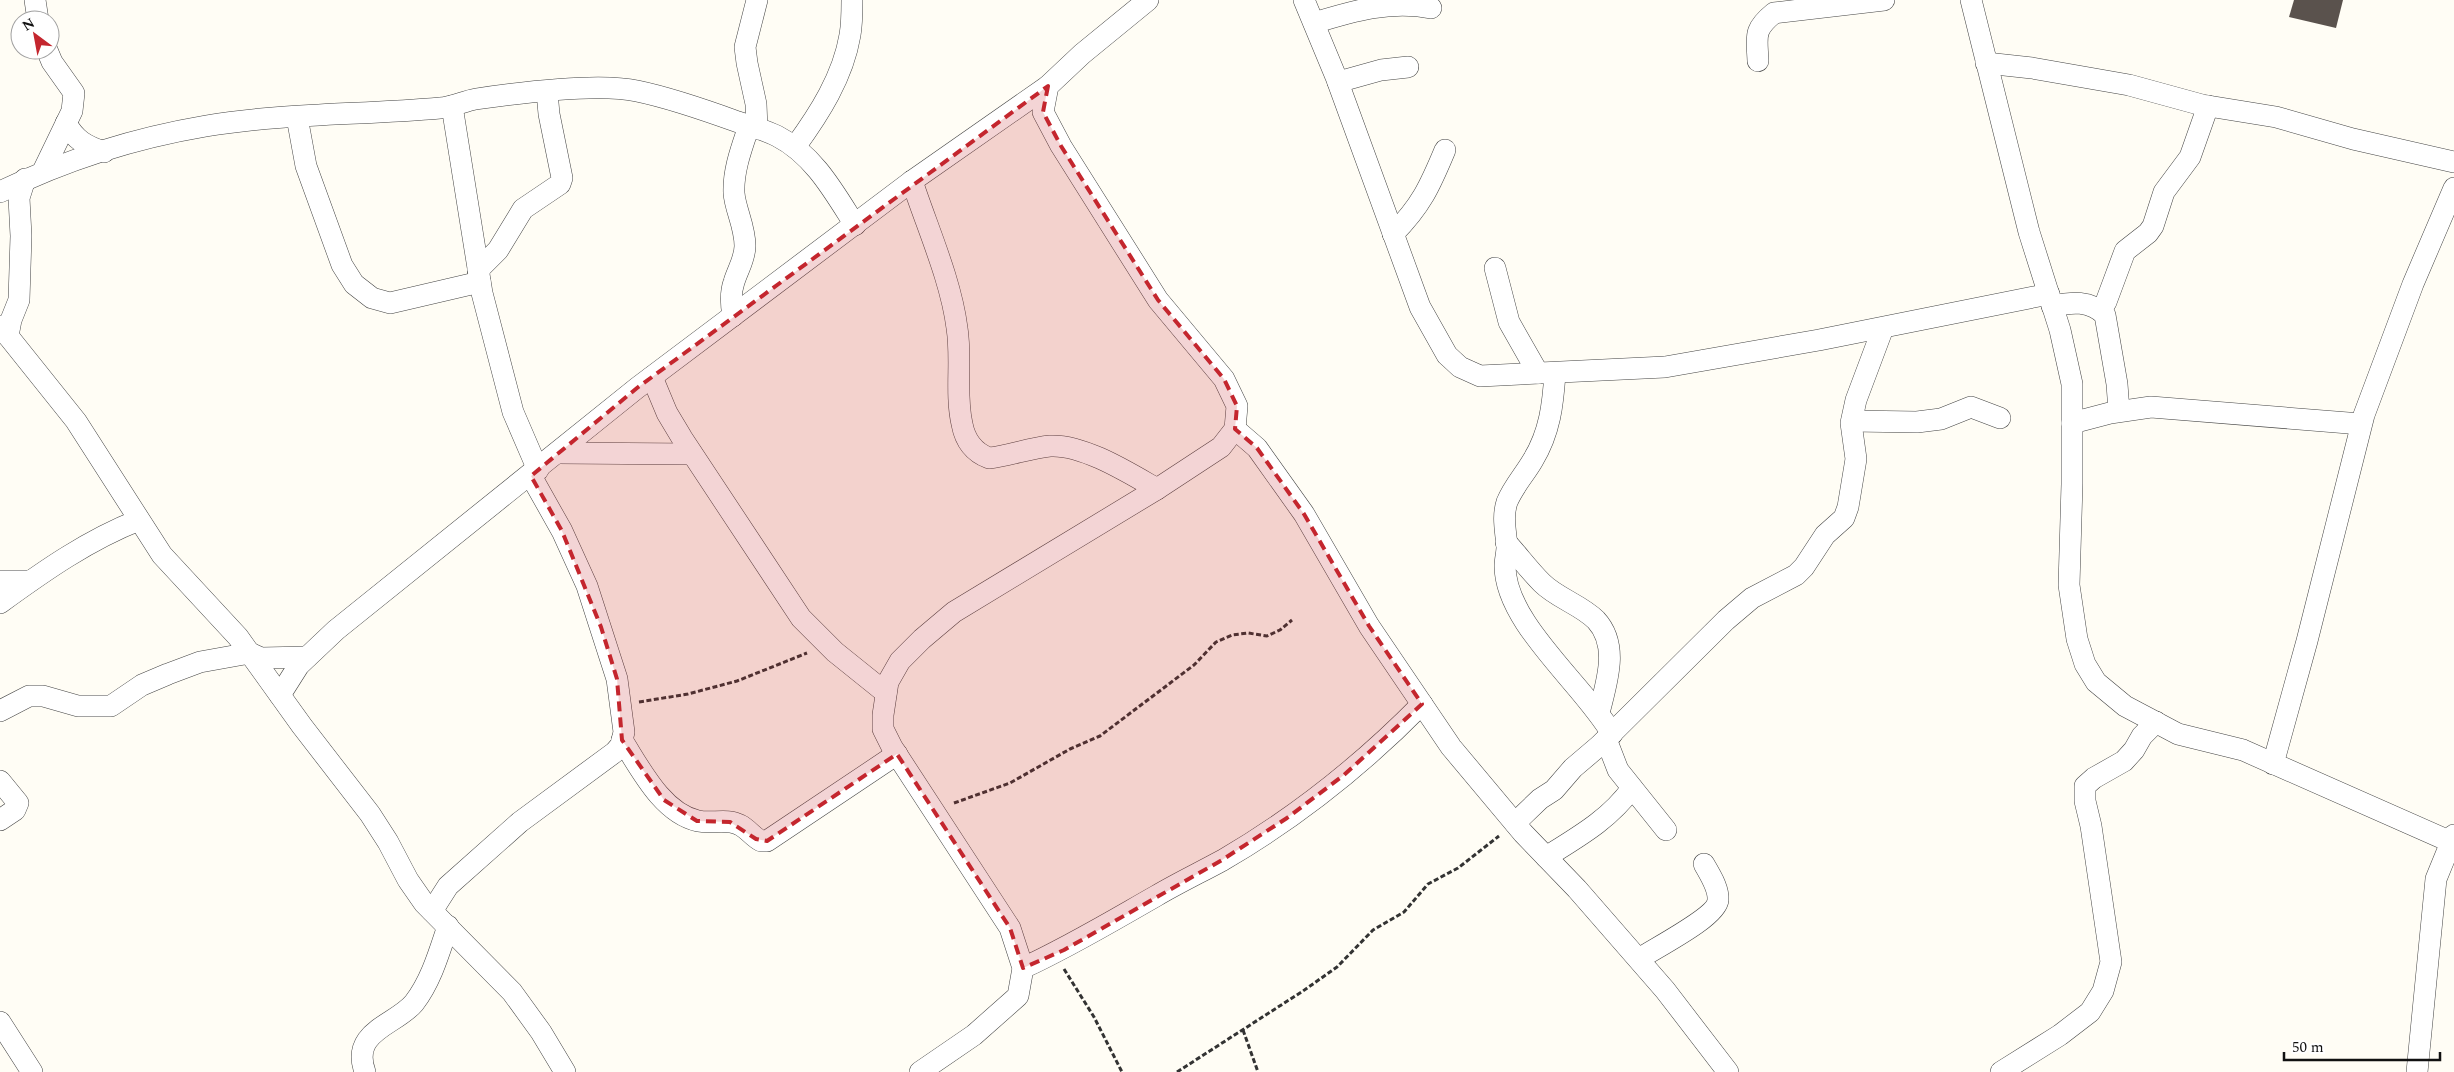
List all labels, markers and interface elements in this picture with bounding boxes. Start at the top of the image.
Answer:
north arrow [10,10,60,60]
text: N [18,12,39,36]
scale bar [2284,1030,2440,1062]
text: 50 m [2292,1036,2324,1059]

